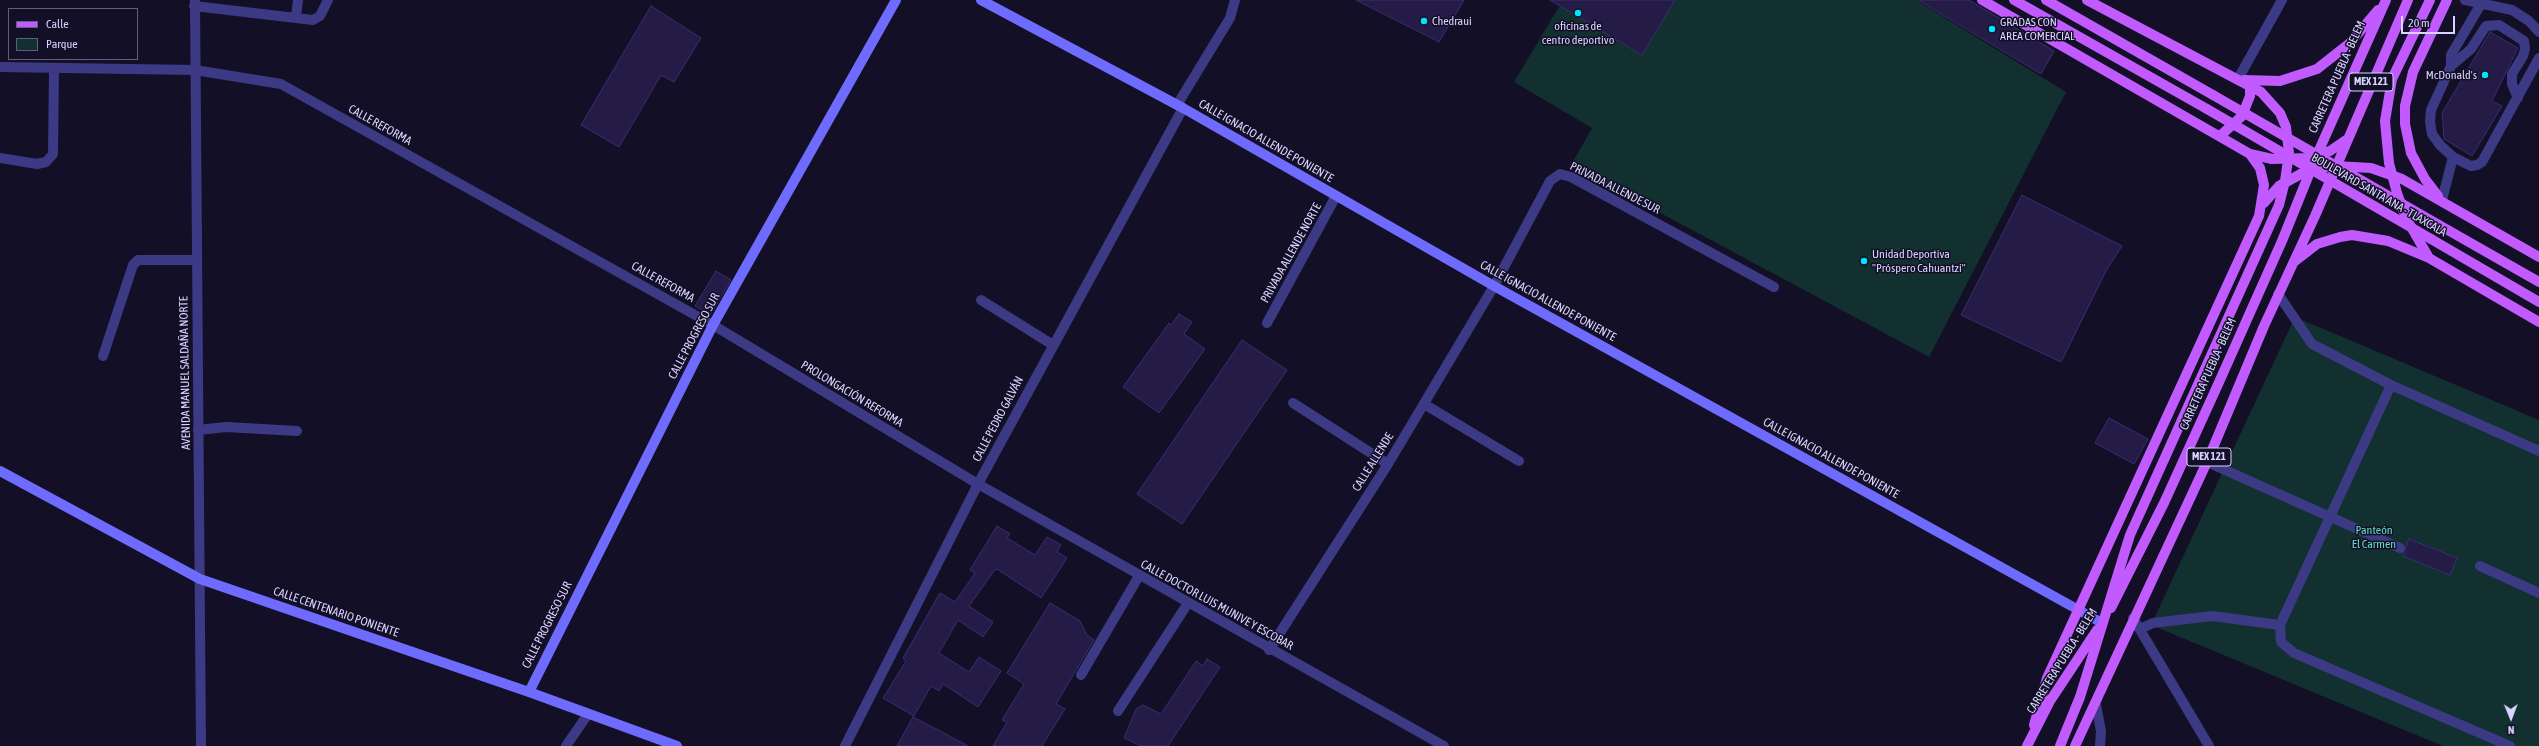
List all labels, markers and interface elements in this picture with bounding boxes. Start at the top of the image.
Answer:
legend [8,8,138,60]
marker: oficinas de centro deportivo [1573,8,1583,18]
scale bar [2403,8,2457,34]
place label: Chedraui [1432,14,1472,28]
place label: GRADAS CON AREA COMERCIAL [2000,15,2075,43]
marker: Chedraui [1419,16,1429,26]
text: 20 m [2408,16,2430,30]
text: Calle [46,17,69,31]
place label: oficinas de centro deportivo [1542,19,1614,47]
street label: CARRETERA PUEBLA - BELEM [2306,19,2368,135]
marker: GRADAS CON AREA COMERCIAL [1987,24,1997,34]
text: Parque [46,37,78,51]
place label: McDonald's [2426,68,2477,82]
marker: McDonald's [2480,70,2490,80]
road number: MEX 121 [2349,73,2393,91]
street label: CALLE IGNACIO ALLENDE PONIENTE [1196,96,1336,186]
street label: CALLE REFORMA [346,102,414,148]
street label: BOULEVARD SANTA ANA - TLAXCALA [2309,150,2449,240]
street label: PRIVADA ALLENDE SUR [1567,159,1663,217]
street label: PRIVADA ALLENDE NORTE [1258,201,1324,305]
place label: Unidad Deportiva "Próspero Cahuantzi" [1872,247,1966,275]
marker: Unidad Deportiva "Próspero Cahuantzi" [1859,256,1869,266]
street label: CALLE IGNACIO ALLENDE PONIENTE [1477,258,1619,344]
street label: CALLE REFORMA [629,259,697,305]
street label: CALLE PROGRESO SUR [665,291,723,381]
street label: AVENIDA MANUEL SALDAÑA NORTE [176,296,194,450]
street label: CARRETERA PUEBLA - BELEM [2177,316,2239,432]
street label: PROLONGACIÓN REFORMA [798,358,906,430]
street label: CALLE PEDRO GALVÁN [969,374,1027,464]
street label: CALLE IGNACIO ALLENDE PONIENTE [1760,415,1902,501]
street label: CALLE ALLENDE [1349,430,1397,494]
road number: MEX 121 [2187,448,2231,466]
park label: Panteón El Carmen [2352,523,2396,551]
street label: CALLE DOCTOR LUIS MUNIVE Y ESCOBAR [1138,557,1296,653]
street label: CALLE PROGRESO SUR [519,579,575,671]
street label: CALLE CENTENARIO PONIENTE [271,584,401,640]
street label: CARRETERA PUEBLA - BELEM [2024,606,2100,716]
north arrow [2491,698,2531,738]
text: N [2508,724,2515,736]

